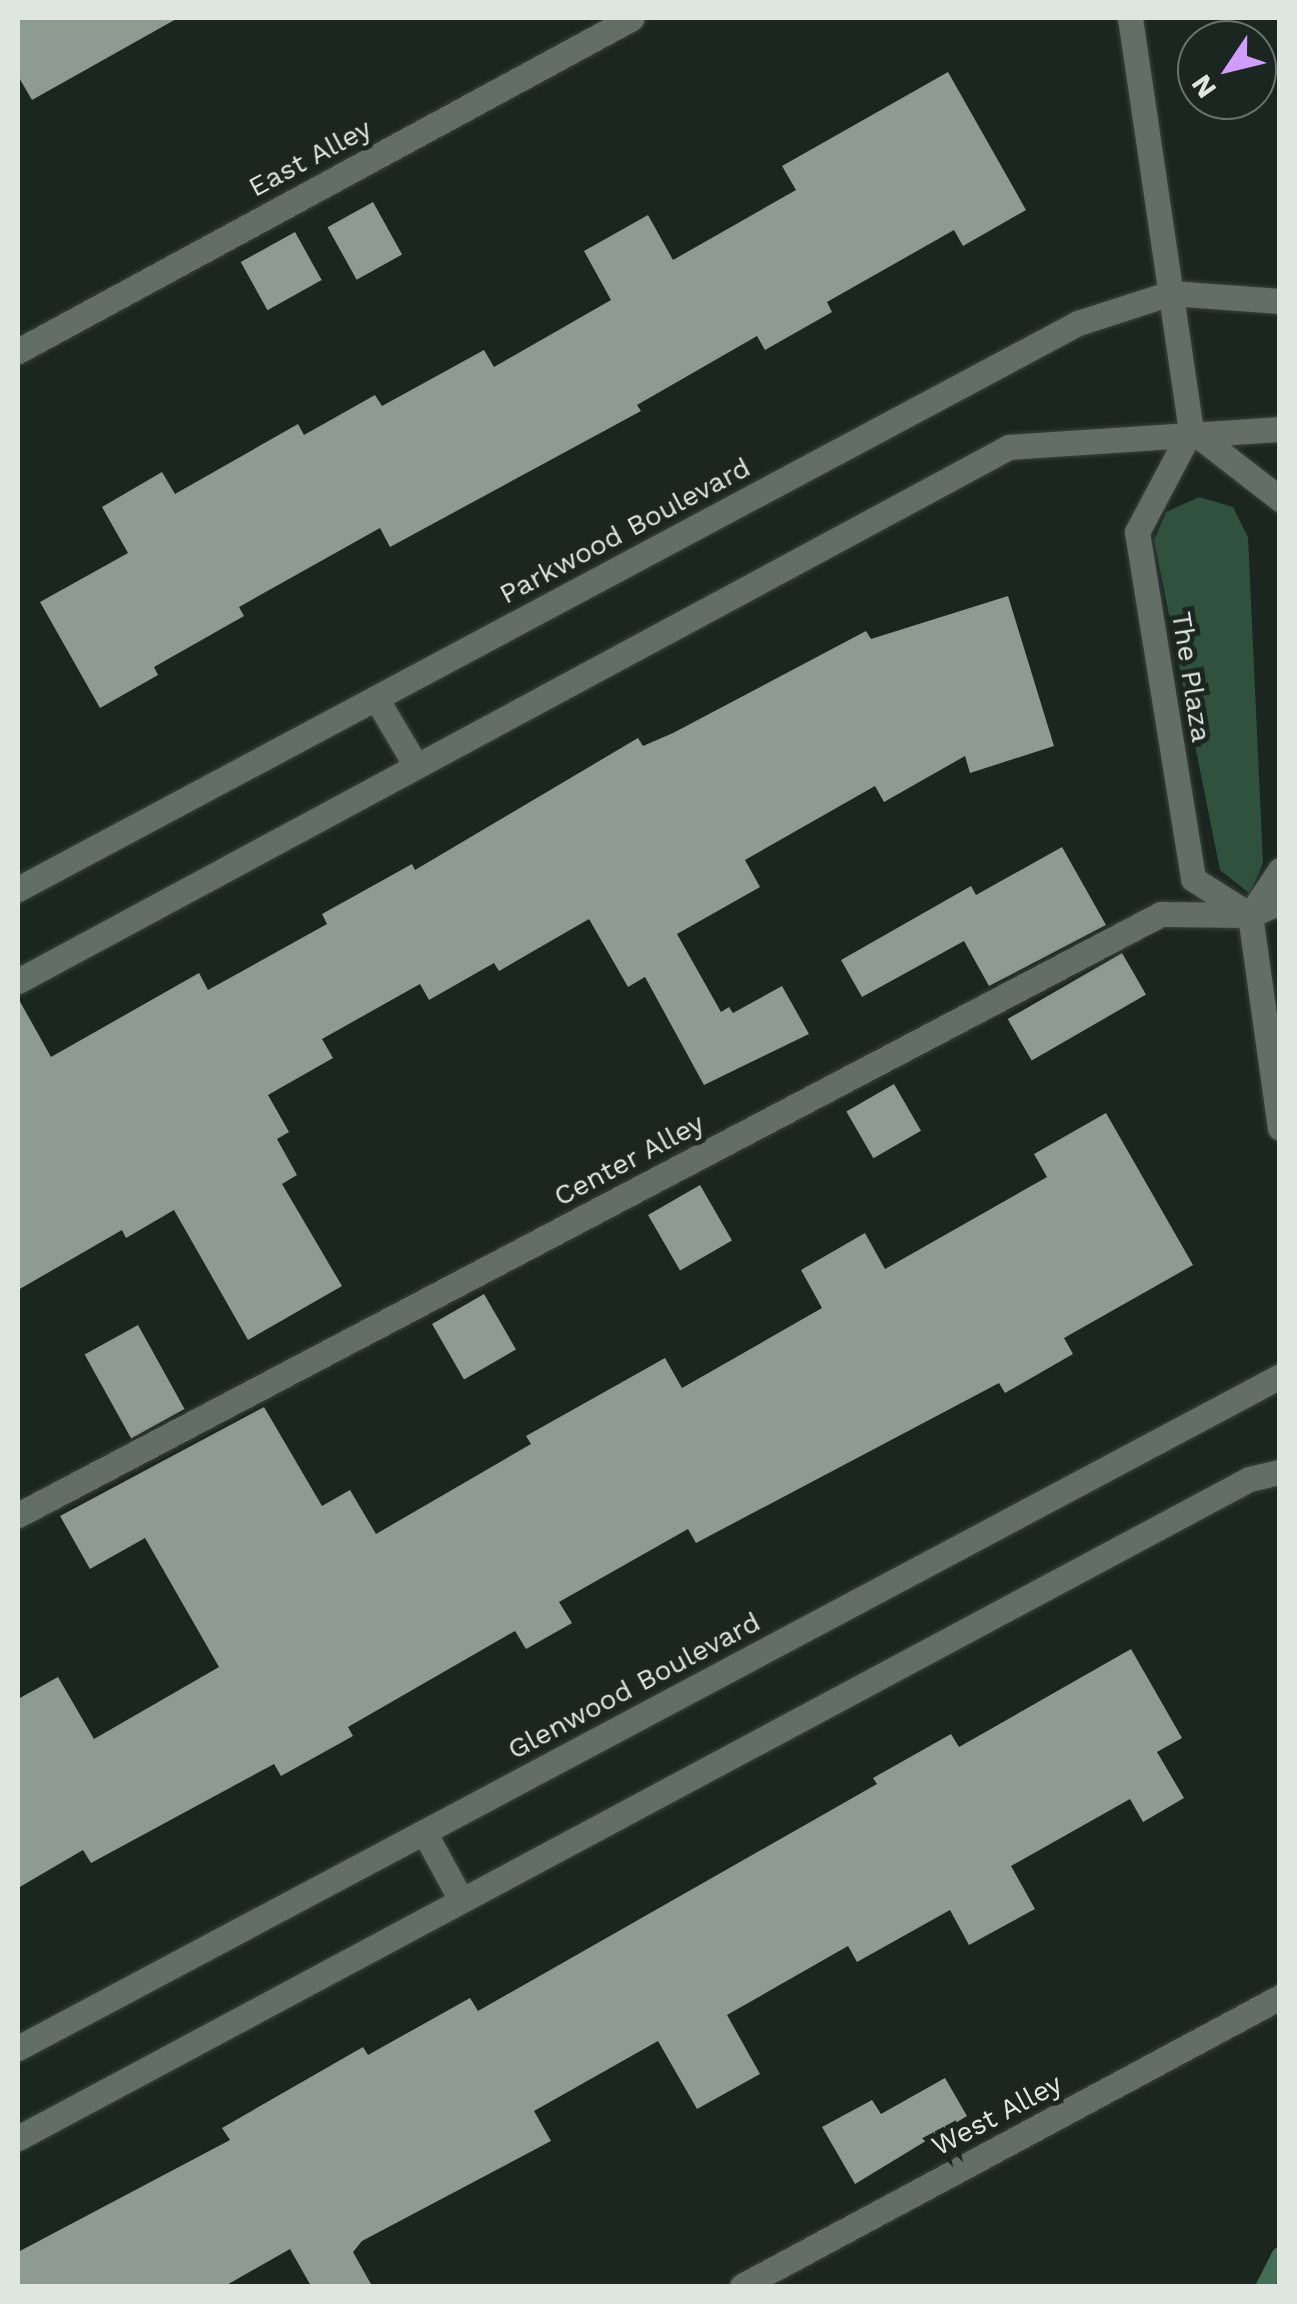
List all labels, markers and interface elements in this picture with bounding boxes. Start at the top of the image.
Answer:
north arrow [1177,20,1277,120]
text: N [1184,68,1223,104]
street label: East Alley [242,111,378,205]
street label: Parkwood Boulevard [494,451,756,611]
street label: The Plaza [1164,609,1218,745]
street label: Center Alley [547,1106,711,1214]
street label: Glenwood Boulevard [502,1605,766,1767]
street label: West Alley [926,2066,1068,2164]

